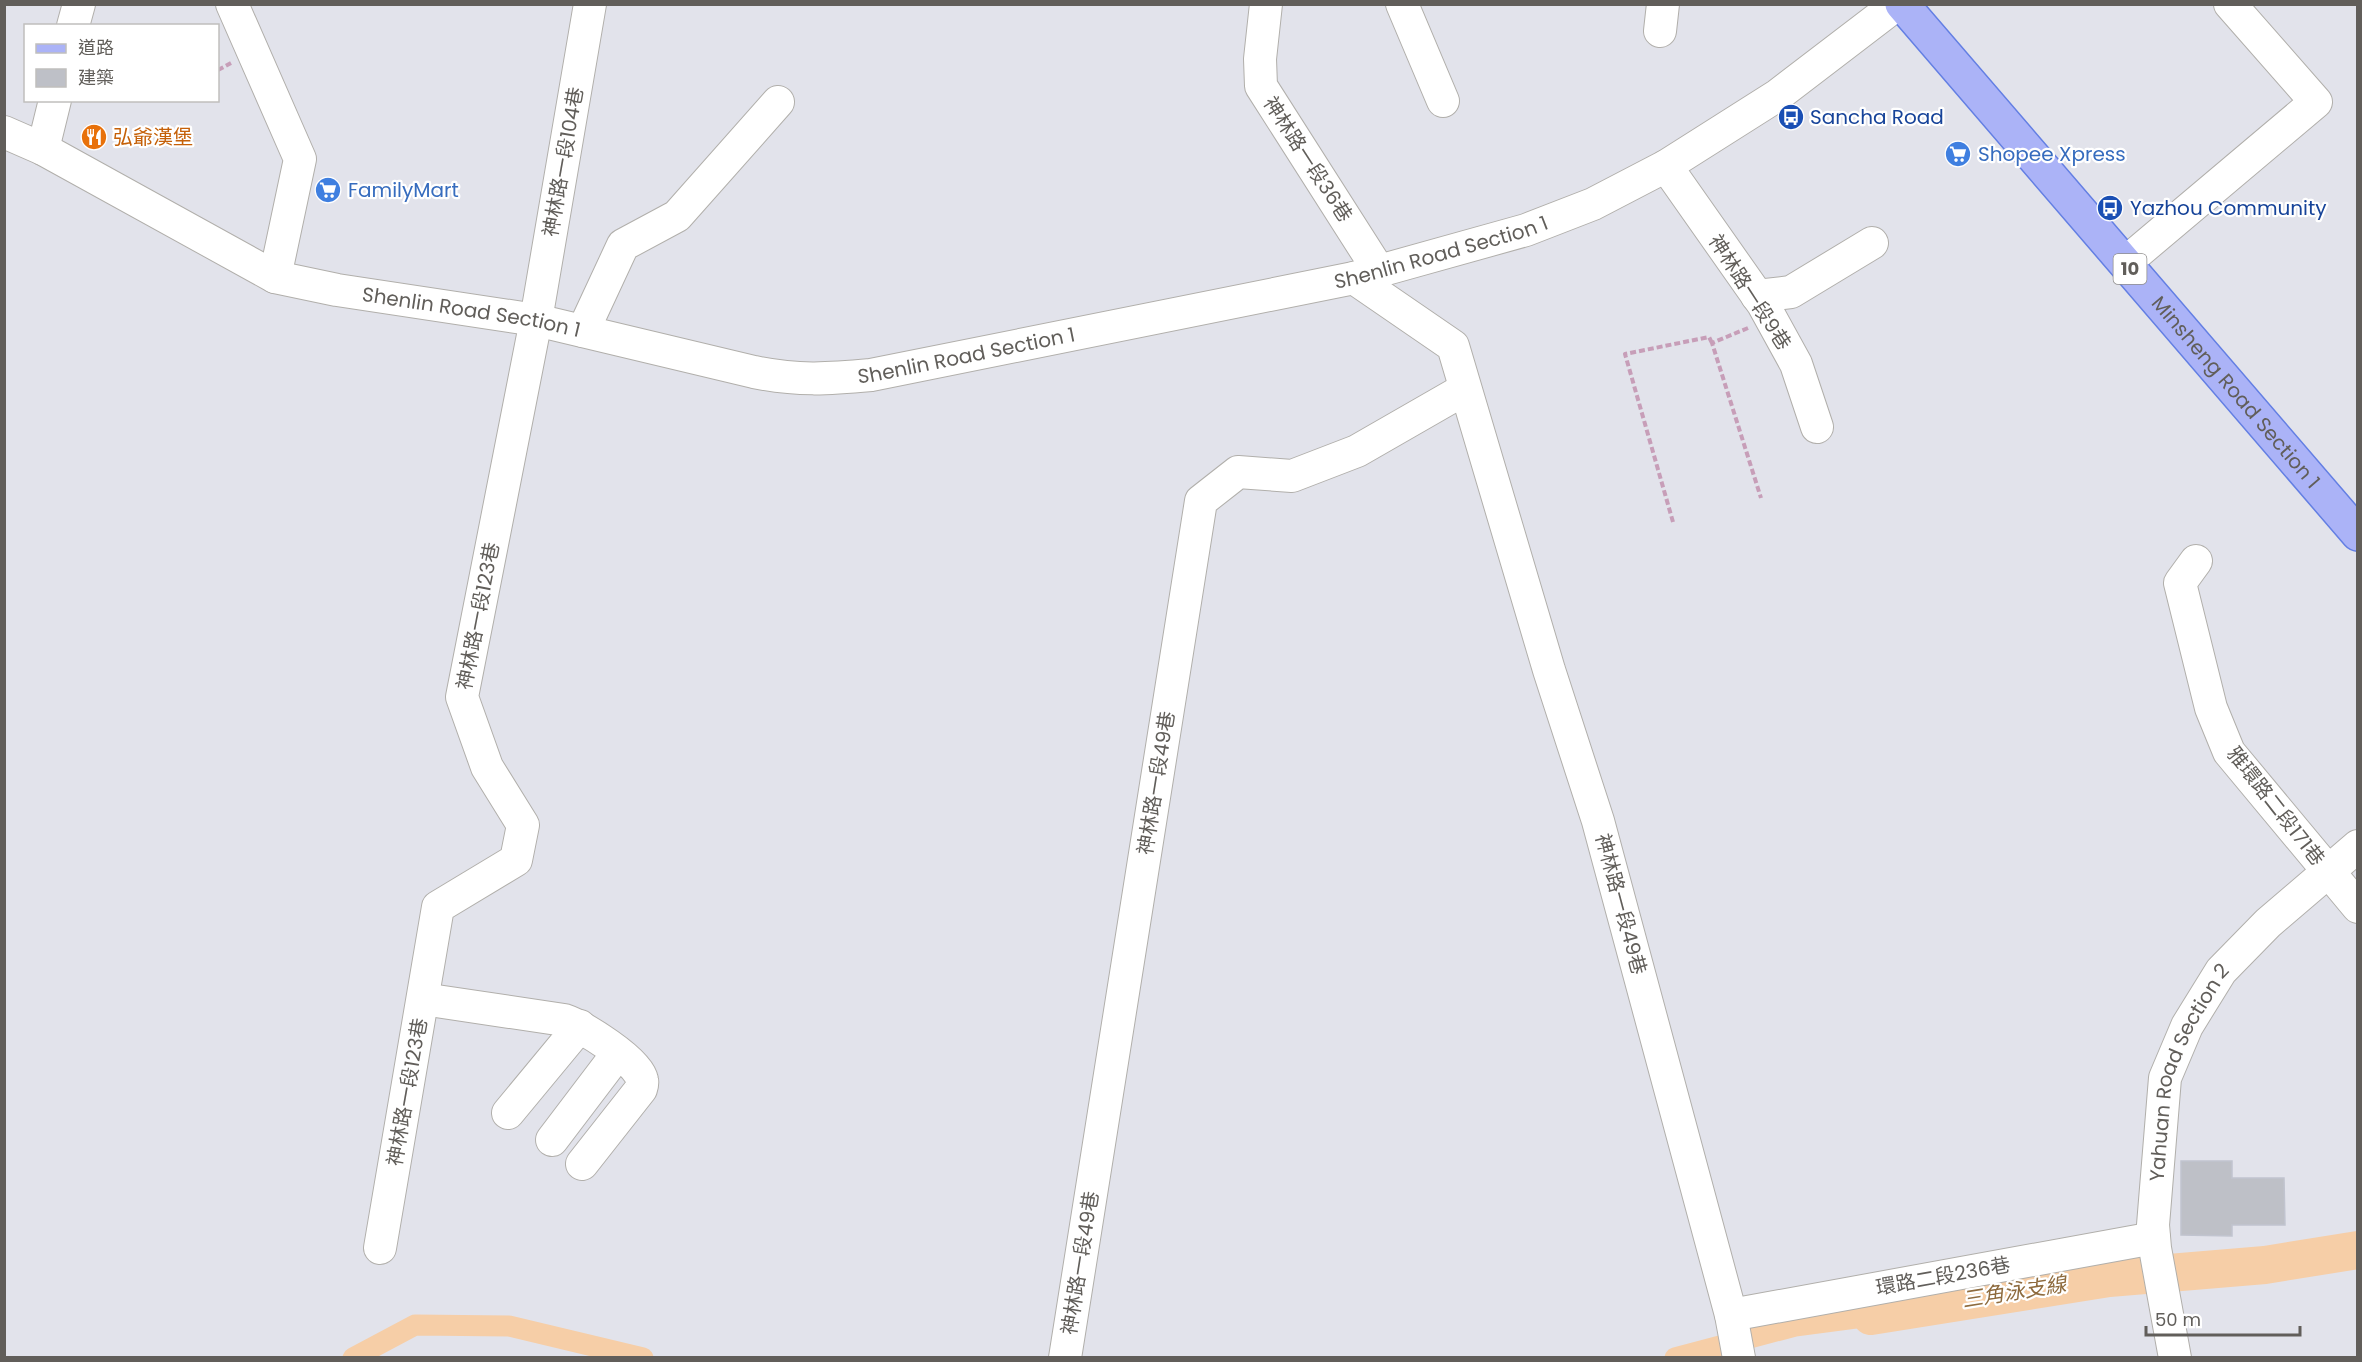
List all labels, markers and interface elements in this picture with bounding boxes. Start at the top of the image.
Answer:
legend [24,24,219,102]
text: 道路 [78,35,114,60]
text: 建築 [78,65,114,90]
street label: 神林路一段104巷 [536,85,590,239]
street label: 神林路一段36巷 [1257,91,1359,227]
bus stop icon: Sancha Road [1776,102,1806,132]
place label: Sancha Road [1810,103,1944,131]
restaurant icon: 弘爺漢堡 [79,122,109,152]
place label: 弘爺漢堡 [113,123,193,151]
supermarket icon: Shopee Xpress [1943,139,1973,169]
place label: Shopee Xpress [1978,140,2126,168]
supermarket icon: FamilyMart [313,175,343,205]
place label: FamilyMart [348,176,459,204]
bus stop icon: Yazhou Community [2095,193,2125,223]
place label: Yazhou Community [2130,194,2327,222]
street label: Shenlin Road Section 1 [1332,209,1552,296]
street label: 神林路一段9巷 [1702,229,1798,355]
road number: 10 [2114,254,2146,284]
street label: Shenlin Road Section 1 [360,280,583,344]
street label: Minsheng Road Section 1 [2145,290,2327,494]
street label: Shenlin Road Section 1 [856,320,1077,390]
street label: 神林路一段123巷 [450,540,506,692]
street label: 神林路一段49巷 [1131,709,1181,857]
street label: 雅環路二段171巷 [2221,741,2331,871]
street label: 神林路一段49巷 [1589,830,1653,978]
street label: Yahuan Road Section 2 [2143,957,2235,1183]
street label: 神林路一段123巷 [380,1016,434,1168]
street label: 神林路一段49巷 [1055,1189,1105,1337]
street label: 環路二段236巷 [1874,1250,2012,1302]
water label: 三角泳支線 [1960,1269,2070,1314]
scale bar [2146,1299,2300,1337]
text: 50 m [2155,1307,2201,1332]

